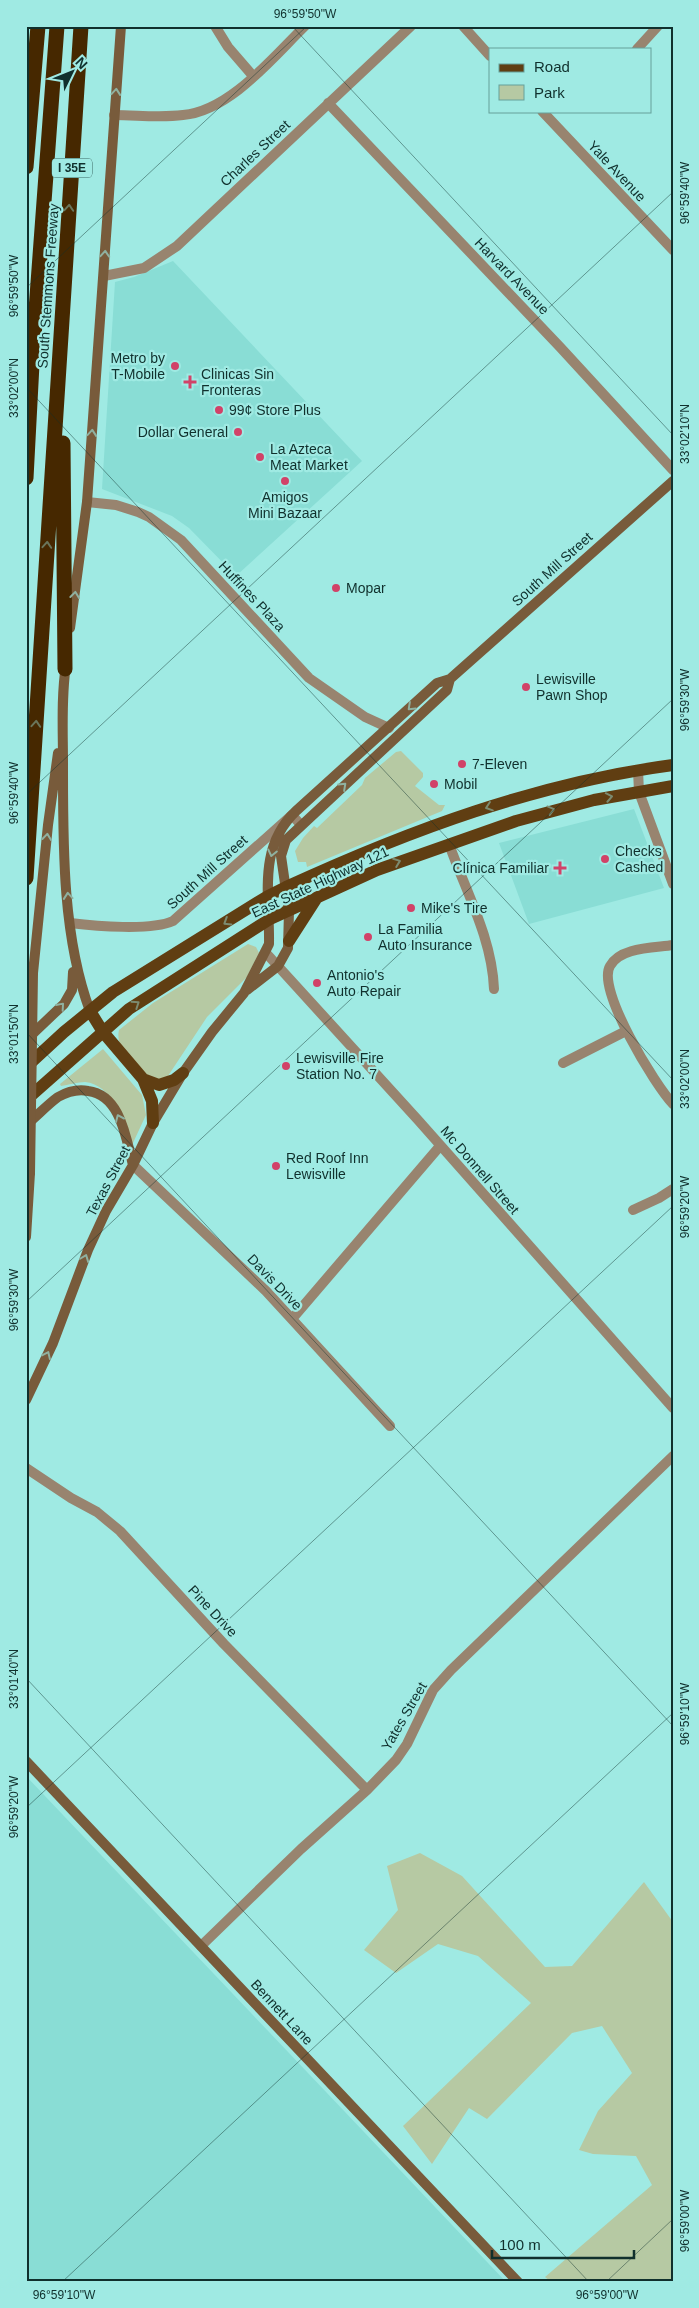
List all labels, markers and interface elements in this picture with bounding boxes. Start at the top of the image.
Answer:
text: 96°59'50"W [274,7,337,21]
north arrow [48,48,98,98]
legend [489,48,652,112]
text: N [72,54,91,72]
text: Road [534,58,570,75]
text: Park [534,84,565,101]
one-way arrow [110,87,121,95]
street label: Charles Street [217,117,293,189]
street label: Yale Avenue [585,137,649,205]
road number: I 35E [52,158,92,178]
text: 96°59'40"W [678,161,692,224]
street label: South Stemmons Freeway [34,203,62,369]
one-way arrow [63,204,74,212]
street label: Harvard Avenue [471,234,553,318]
one-way arrow [100,249,111,257]
text: 96°59'50"W [7,254,21,317]
place label: Metro by T-Mobile [111,350,165,382]
text: 33°02'00"N [7,358,21,418]
marker: Metro by T-Mobile [169,360,181,372]
place label: Clinicas Sin Fronteras [201,366,274,398]
marker: Clinicas Sin Fronteras [183,375,197,389]
place label: 99¢ Store Plus [229,402,321,418]
marker: 99¢ Store Plus [213,404,225,416]
text: 33°02'10"N [678,404,692,464]
place label: Dollar General [138,424,228,440]
marker: Dollar General [232,426,244,438]
one-way arrow [86,429,97,437]
place label: La Azteca Meat Market [270,441,348,473]
marker: La Azteca Meat Market [254,451,266,463]
marker: Amigos Mini Bazaar [279,475,291,487]
place label: Amigos Mini Bazaar [248,489,322,521]
street label: South Mill Street [508,529,596,609]
one-way arrow [42,540,53,548]
street label: Huffines Plaza [215,558,289,635]
place label: Mopar [346,580,386,596]
marker: Mopar [330,582,342,594]
one-way arrow [69,590,80,598]
text: 96°59'30"W [678,668,692,731]
place label: Lewisville Pawn Shop [536,671,608,703]
marker: Lewisville Pawn Shop [520,681,532,693]
one-way arrow [408,701,417,710]
one-way arrow [30,720,41,728]
place label: 7-Eleven [472,756,527,772]
marker: 7-Eleven [456,758,468,770]
text: 96°59'40"W [7,761,21,824]
place label: Mobil [444,776,477,792]
marker: Mobil [428,778,440,790]
one-way arrow [337,783,346,792]
one-way arrow [604,792,613,802]
one-way arrow [485,801,494,811]
one-way arrow [547,806,555,816]
street label: South Mill Street [163,832,251,912]
one-way arrow [41,833,52,841]
street label: East State Highway 121 [249,843,391,921]
place label: Checks Cashed [615,843,663,875]
one-way arrow [267,848,277,857]
marker: Checks Cashed [599,853,611,865]
one-way arrow [392,858,401,868]
place label: Clínica Familiar [453,860,549,876]
marker: Clínica Familiar [553,861,567,875]
one-way arrow [63,891,74,899]
place label: Mike's Tire [421,900,488,916]
marker: Mike's Tire [405,902,417,914]
one-way arrow [223,916,232,926]
place label: La Familia Auto Insurance [378,921,472,953]
marker: La Familia Auto Insurance [362,931,374,943]
place label: Antonio's Auto Repair [327,967,401,999]
marker: Antonio's Auto Repair [311,977,323,989]
one-way arrow [130,1001,140,1010]
one-way arrow [55,1002,64,1011]
text: 33°01'50"N [7,1004,21,1064]
text: 33°02'00"N [678,1049,692,1109]
place label: Lewisville Fire Station No. 7 [296,1050,384,1082]
marker: Lewisville Fire Station No. 7 [280,1060,292,1072]
one-way arrow [114,1114,125,1123]
street label: Mc Donnell Street [437,1123,523,1217]
street label: Texas Street [83,1143,133,1219]
place label: Red Roof Inn Lewisville [286,1150,369,1182]
marker: Red Roof Inn Lewisville [270,1160,282,1172]
text: 96°59'20"W [678,1175,692,1238]
street label: Davis Drive [244,1251,306,1313]
one-way arrow [78,1254,89,1263]
text: 96°59'30"W [7,1268,21,1331]
one-way arrow [40,1352,50,1361]
street label: Pine Drive [185,1582,241,1640]
text: 33°01'40"N [7,1649,21,1709]
street label: Yates Street [378,1679,430,1753]
text: 96°59'10"W [678,1682,692,1745]
text: 96°59'20"W [7,1775,21,1838]
street label: Bennett Lane [248,1976,316,2048]
text: 96°59'00"W [678,2189,692,2252]
scale bar [492,2228,634,2260]
text: 100 m [499,2236,541,2253]
text: 96°59'10"W [33,2288,96,2302]
text: 96°59'00"W [576,2288,639,2302]

